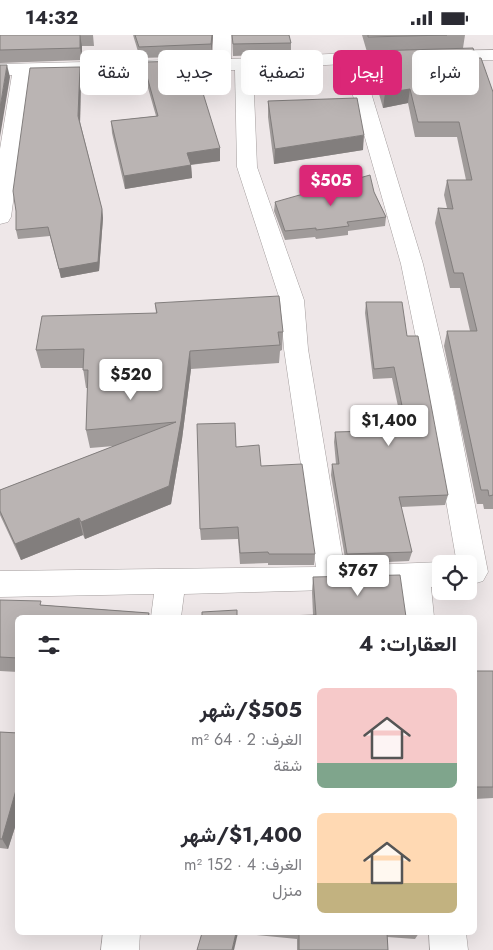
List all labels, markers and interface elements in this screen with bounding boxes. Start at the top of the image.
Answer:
text: 14:32 [25,4,78,31]
chip: شقة [80,50,148,95]
chip: جديد [158,50,231,95]
chip: تصفية [241,50,323,95]
chip: إيجار [333,50,402,95]
chip: شراء [412,50,479,95]
pin: $505 [301,165,361,207]
text: $505 [310,169,352,192]
pin: $520 [101,359,161,401]
text: $520 [110,363,152,386]
pin: $1,400 [348,405,430,447]
text: $1,400 [361,409,417,432]
pin: $767 [328,555,388,597]
map controls [432,555,477,600]
button: locate [432,555,477,600]
text: $767 [338,559,378,582]
text: العقارات: 4 [359,629,457,659]
icon: filters [35,631,63,659]
text: $505/شهر [200,695,302,725]
icon: home [357,708,417,768]
text: الغرف: 2 · 64 m² [191,728,302,751]
text: شقة [273,754,302,777]
text: $1,400/شهر [181,820,302,850]
icon: home [357,833,417,893]
text: الغرف: 4 · 152 m² [184,853,302,876]
text: منزل [272,879,302,902]

